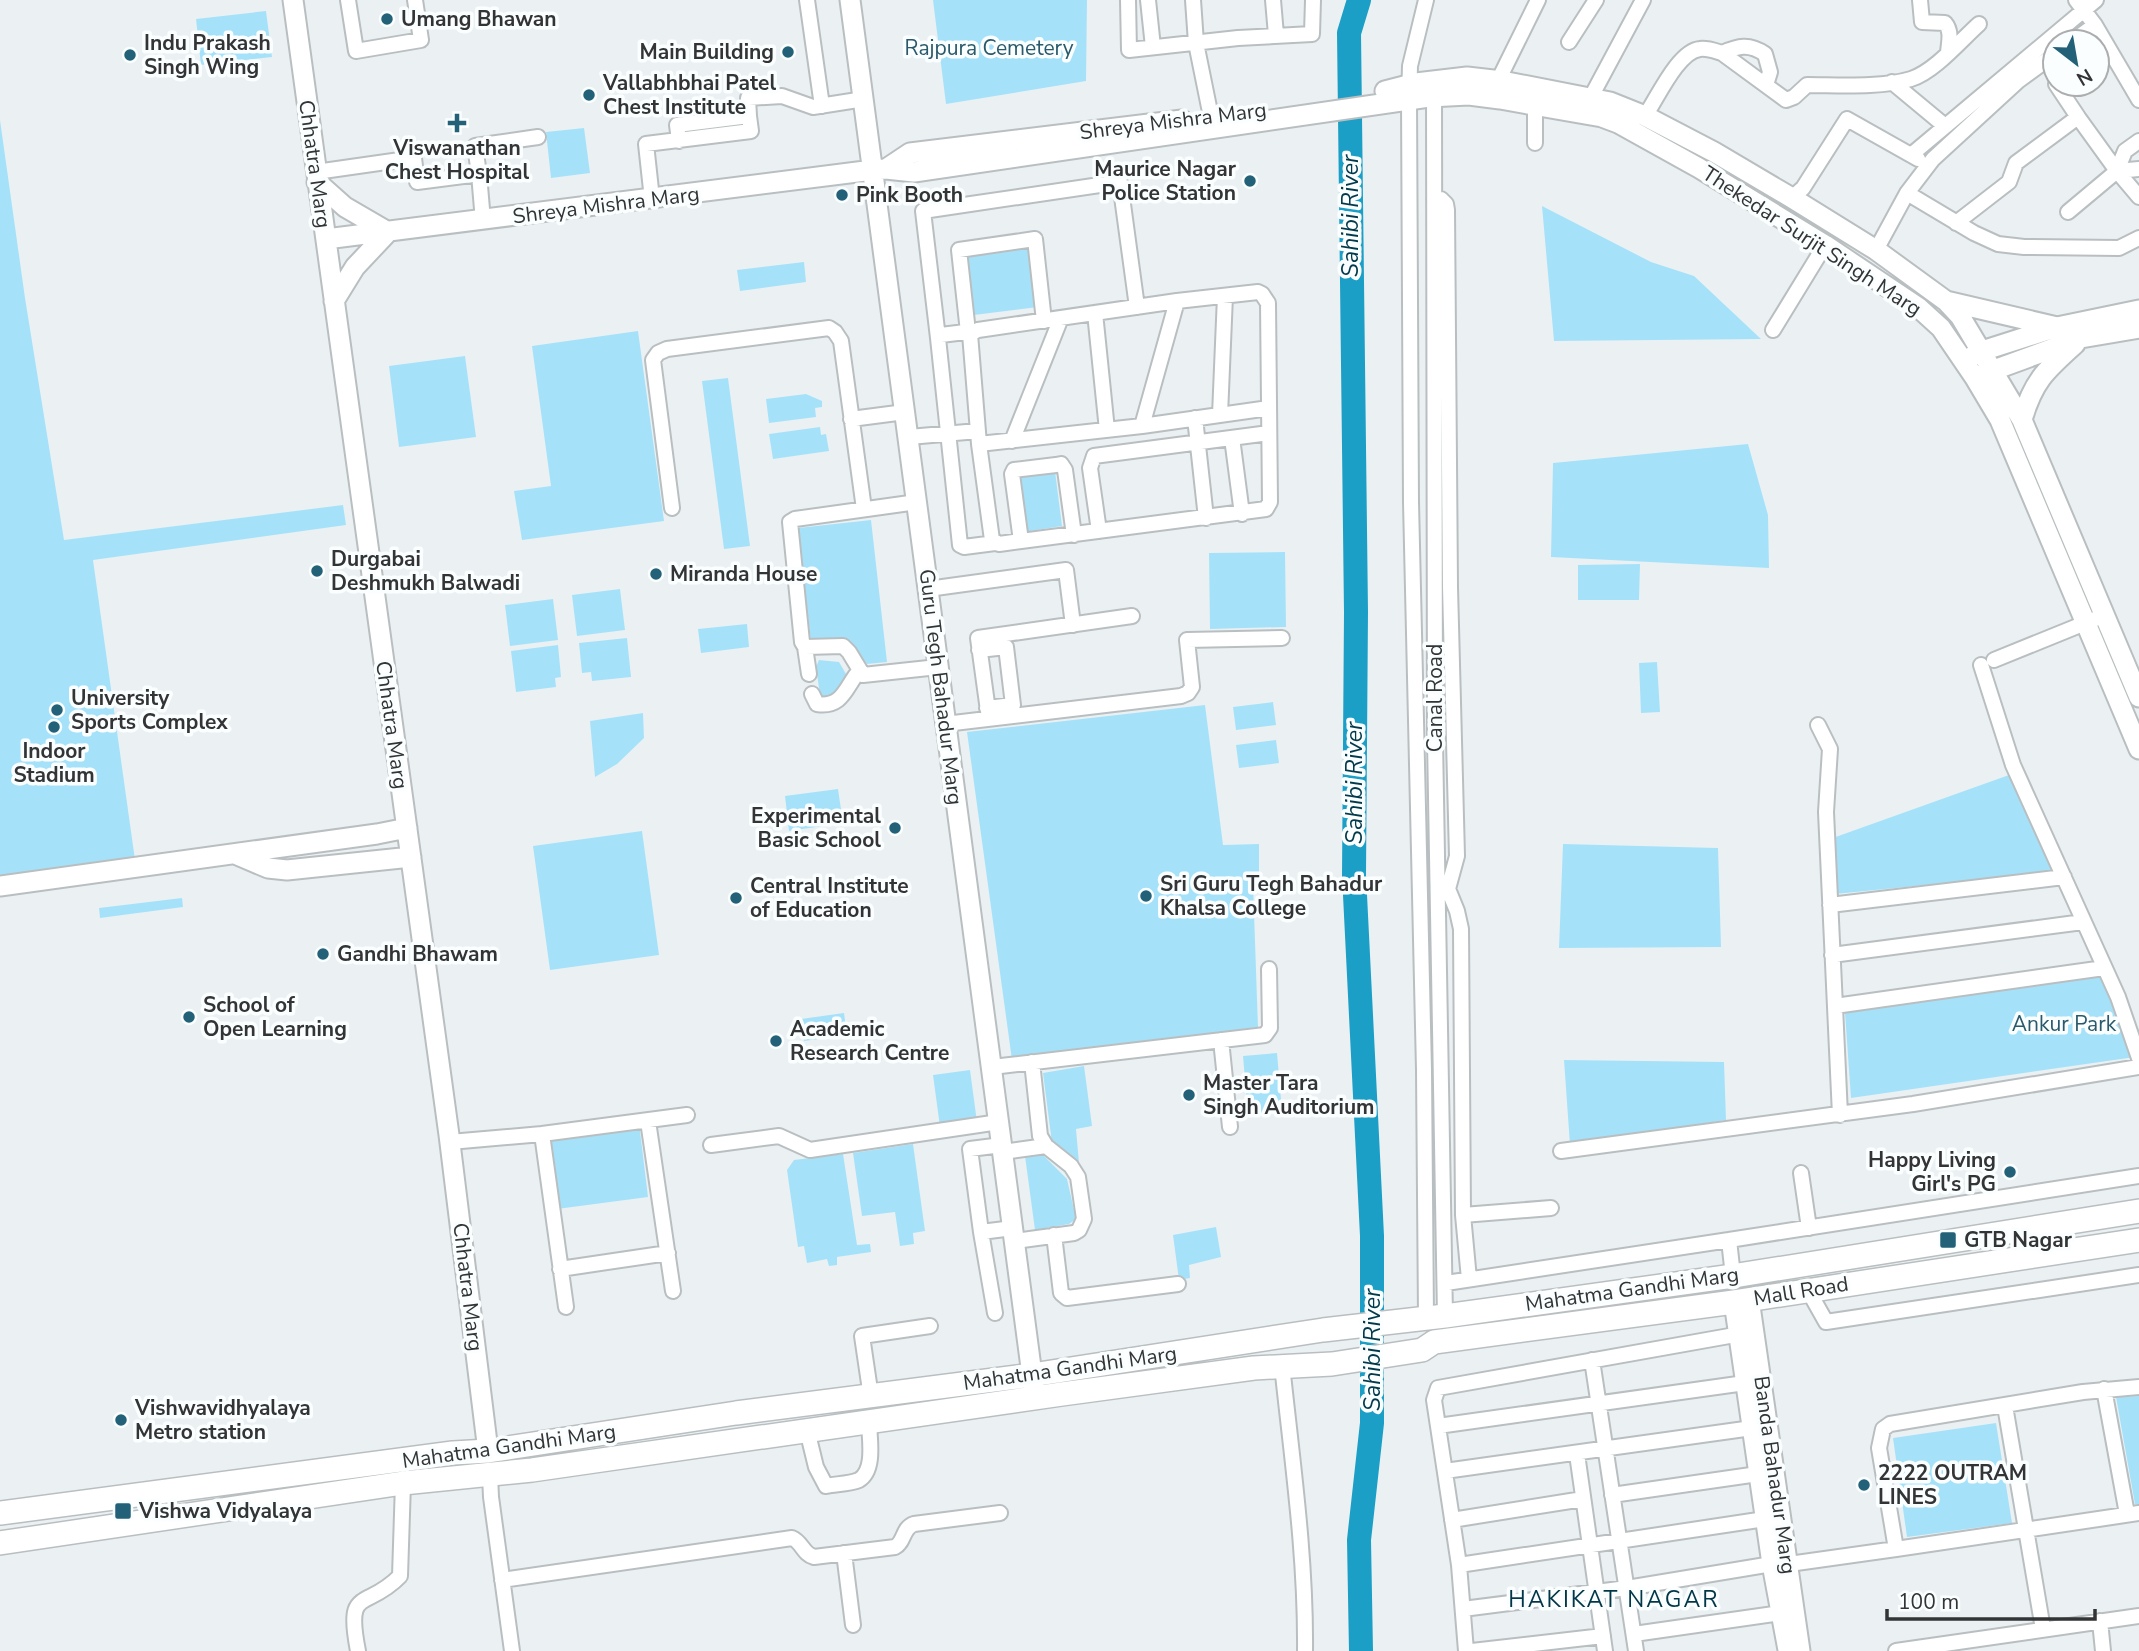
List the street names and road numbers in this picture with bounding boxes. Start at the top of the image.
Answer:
street label: Shreya Mishra Marg [1078,96,1268,146]
street label: Chhatra Marg [292,98,338,230]
street label: Thekedar Surjit Singh Marg [1697,159,1927,323]
street label: Shreya Mishra Marg [511,180,701,230]
street label: Guru Tegh Bahadur Marg [913,567,969,807]
street label: Canal Road [1421,644,1449,752]
street label: Chhatra Marg [369,659,415,791]
street label: Chhatra Marg [446,1221,490,1353]
street label: Mahatma Gandhi Marg [1523,1260,1741,1318]
street label: Mall Road [1752,1270,1850,1312]
street label: Mahatma Gandhi Marg [961,1339,1179,1397]
street label: Banda Bahadur Marg [1747,1374,1803,1576]
street label: Mahatma Gandhi Marg [400,1417,618,1475]

